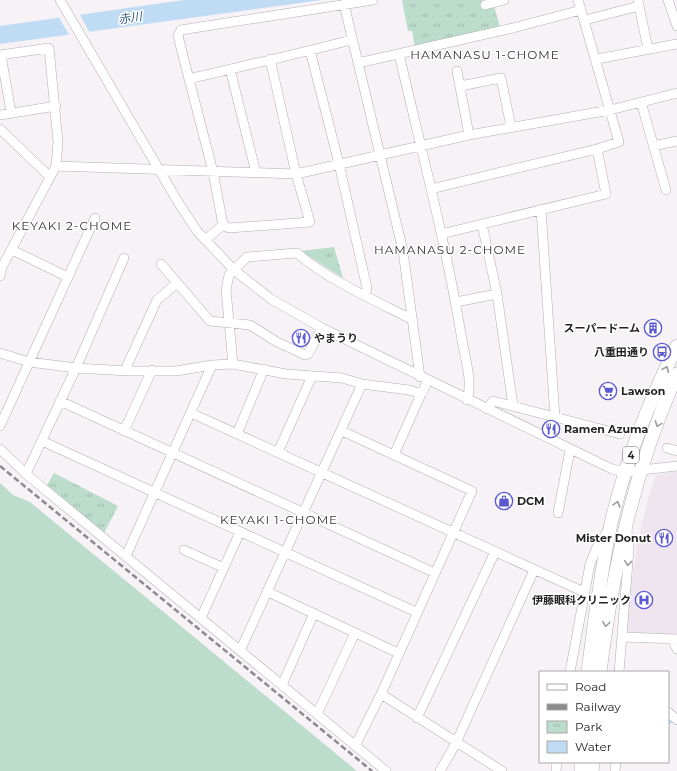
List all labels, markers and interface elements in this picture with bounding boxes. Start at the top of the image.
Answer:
water label: 赤川 [117,8,145,27]
district label: HAMANASU 1-CHOME [410,47,560,62]
district label: KEYAKI 2-CHOME [12,218,132,233]
district label: HAMANASU 2-CHOME [374,242,526,257]
building icon: スーパードーム [643,318,663,338]
place label: スーパードーム [563,321,640,335]
restaurant icon: やまうり [291,328,311,348]
place label: やまうり [314,331,358,345]
bus stop icon: 八重田通り [652,342,672,362]
place label: 八重田通り [594,345,649,359]
one-way arrow [661,366,669,374]
supermarket icon: Lawson [598,381,618,401]
place label: Lawson [621,384,665,398]
restaurant icon: Ramen Azuma [541,419,561,439]
one-way arrow [654,420,662,427]
place label: Ramen Azuma [564,422,649,436]
road number: 4 [623,447,639,463]
shop icon: DCM [494,491,514,511]
place label: DCM [517,494,545,508]
one-way arrow [612,501,621,508]
district label: KEYAKI 1-CHOME [220,512,338,527]
restaurant icon: Mister Donut [654,528,674,548]
place label: Mister Donut [576,531,651,545]
one-way arrow [624,560,633,566]
hospital icon: 伊藤眼科クリニック [634,590,654,610]
place label: 伊藤眼科クリニック [532,593,631,607]
one-way arrow [602,621,611,627]
legend [539,671,669,763]
text: Road [575,679,606,694]
text: Railway [575,699,621,714]
text: Park [575,719,603,734]
text: Water [575,739,612,754]

